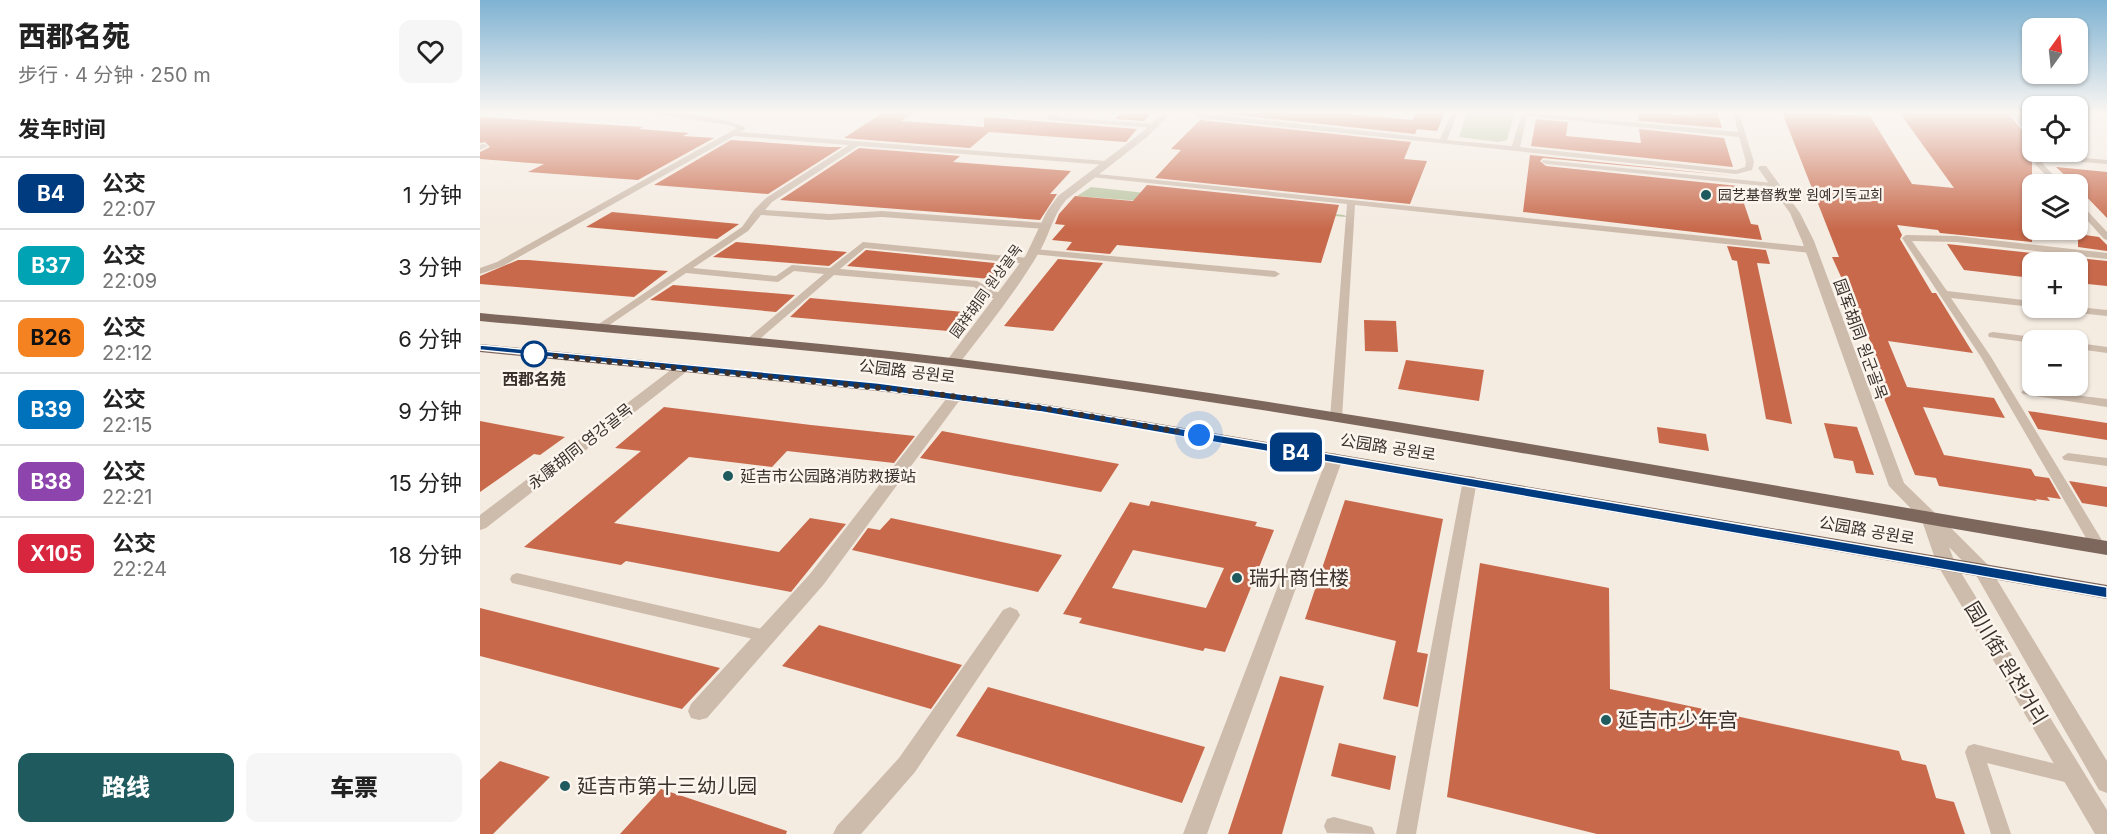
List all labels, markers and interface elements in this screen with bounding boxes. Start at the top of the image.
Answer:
north arrow [2022,18,2088,84]
map controls [2022,18,2088,396]
text: 西郡名苑 [18,19,130,53]
button: heart [399,20,462,83]
text: 步行 · 4 分钟 · 250 m [18,63,211,87]
button: locate [2022,96,2088,162]
text: 发车时间 [18,116,106,142]
text: 公交 [102,170,146,196]
button: layers [2022,174,2088,240]
text: B4 [37,181,65,206]
text: 1 分钟 [403,182,462,208]
place label: 园艺基督教堂 원예기독교회 [1718,186,1883,203]
marker: 园艺基督教堂 원예기독교회 [1699,188,1713,202]
text: 22:07 [102,197,156,221]
street label: 园祥胡同 원상골목 [946,241,1025,341]
text: 公交 [102,242,146,268]
button: + [2022,252,2088,318]
text: B37 [31,253,71,278]
text: 3 分钟 [398,254,462,280]
text: 22:09 [102,269,157,293]
street label: 园军胡同 원군골목 [1830,276,1892,403]
text: 公交 [102,314,146,340]
text: B26 [31,325,71,350]
text: 6 分钟 [398,326,462,352]
button: − [2022,330,2088,396]
text: 22:12 [102,341,153,365]
marker: 西郡名苑 [521,341,547,367]
street label: 公园路 공원로 [858,355,956,387]
place label: 西郡名苑 [502,369,566,389]
text: 公交 [102,386,146,412]
text: B39 [30,397,72,422]
text: 9 分钟 [398,398,462,424]
street label: 永康胡同 영강골목 [524,399,637,493]
text: 22:15 [102,413,152,437]
your location [1184,420,1214,450]
street label: 公园路 공원로 [1339,430,1438,464]
line badge: B4 [1269,432,1323,472]
text: B4 [1282,440,1310,465]
text: 公交 [102,458,146,484]
place label: 延吉市公园路消防救援站 [740,466,916,486]
text: B38 [30,469,72,494]
marker: 延吉市公园路消防救援站 [721,469,735,483]
text: 15 分钟 [389,470,462,496]
text: 22:21 [102,485,153,509]
street label: 公园路 공원로 [1818,512,1917,548]
text: 公交 [112,530,156,556]
text: X105 [30,541,82,566]
text: 18 分钟 [389,542,462,568]
text: 22:24 [112,557,167,581]
place label: 瑞升商住楼 [1249,566,1349,590]
marker: 瑞升商住楼 [1230,571,1244,585]
street label: 园川街 원천거리 [1960,597,2052,729]
place label: 延吉市少年宫 [1618,708,1738,732]
marker: 延吉市少年宫 [1599,713,1613,727]
button: 路线 [18,753,234,822]
button: 车票 [246,753,462,822]
place label: 延吉市第十三幼儿园 [577,774,757,798]
marker: 延吉市第十三幼儿园 [558,779,572,793]

